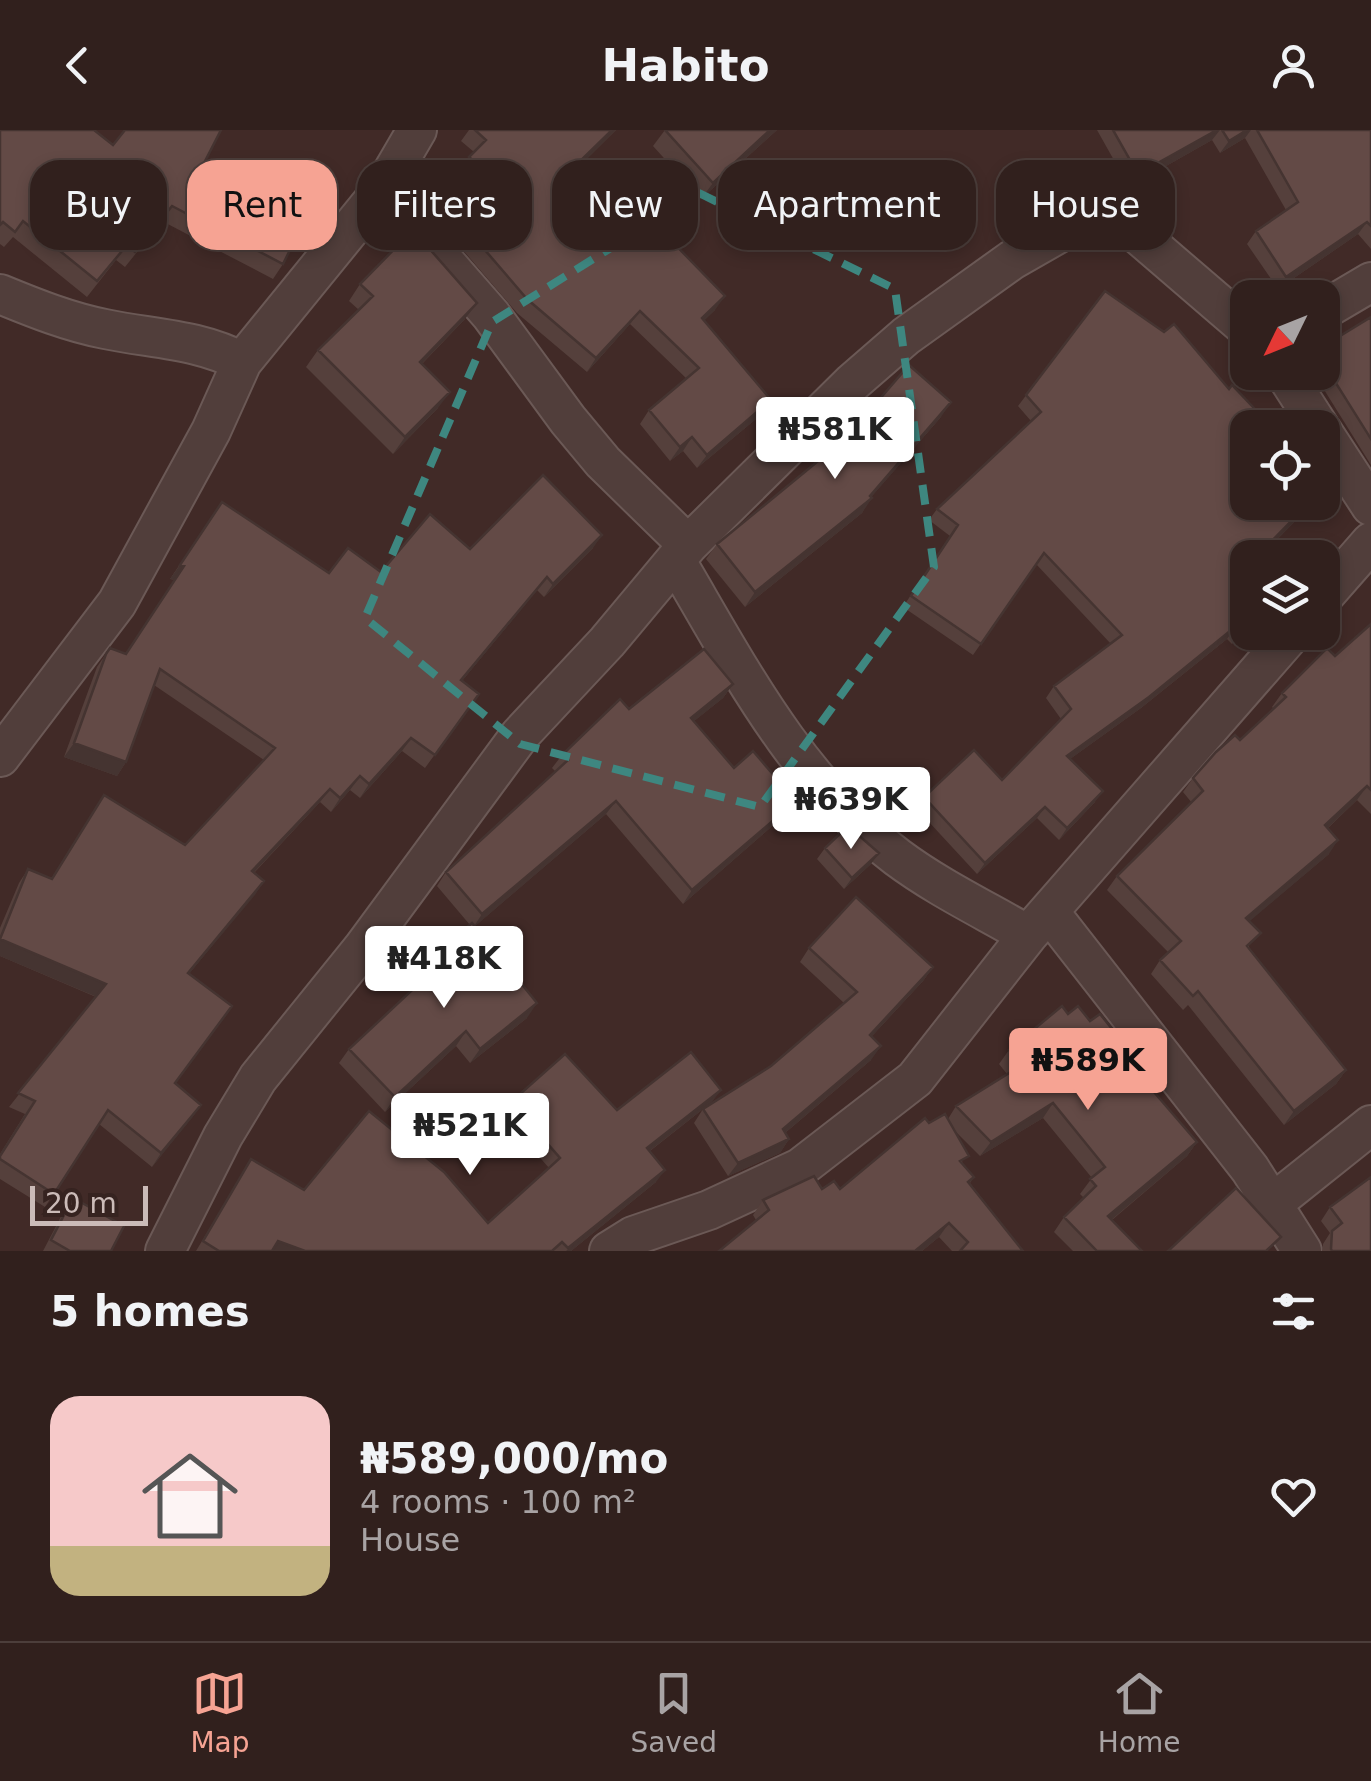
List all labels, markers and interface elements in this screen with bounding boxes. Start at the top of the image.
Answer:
icon: back [50,38,105,93]
icon: person [1266,38,1321,93]
text: Habito [601,39,770,92]
chip: Buy [30,160,167,250]
chip: Rent [187,160,337,250]
chip: Filters [357,160,532,250]
chip: New [552,160,698,250]
chip: Apartment [718,160,976,250]
chip: House [996,160,1175,250]
north arrow [1230,280,1340,390]
map controls [1230,280,1340,650]
pin: ₦581K [765,397,905,482]
text: ₦581K [778,410,892,448]
button: locate [1230,410,1340,520]
button: layers [1230,540,1340,650]
pin: ₦639K [781,767,921,852]
text: ₦639K [794,780,908,818]
pin: ₦418K [374,926,514,1011]
text: ₦418K [387,939,501,977]
pin: ₦589K [1018,1028,1158,1113]
text: ₦589K [1031,1041,1145,1079]
pin: ₦521K [400,1093,540,1178]
text: ₦521K [413,1106,527,1144]
scale bar [30,1181,148,1226]
text: 20 m [45,1187,117,1220]
icon: filters [1266,1284,1321,1339]
text: 5 homes [50,1287,250,1336]
text: ₦589,000/mo [360,1434,668,1483]
icon: home [130,1436,250,1556]
icon: heart [1266,1469,1321,1524]
text: 4 rooms · 100 m² [360,1483,636,1521]
text: House [360,1521,460,1559]
tab: Map [190,1666,250,1759]
tab: Saved [630,1666,717,1759]
tab: Home [1098,1666,1181,1759]

